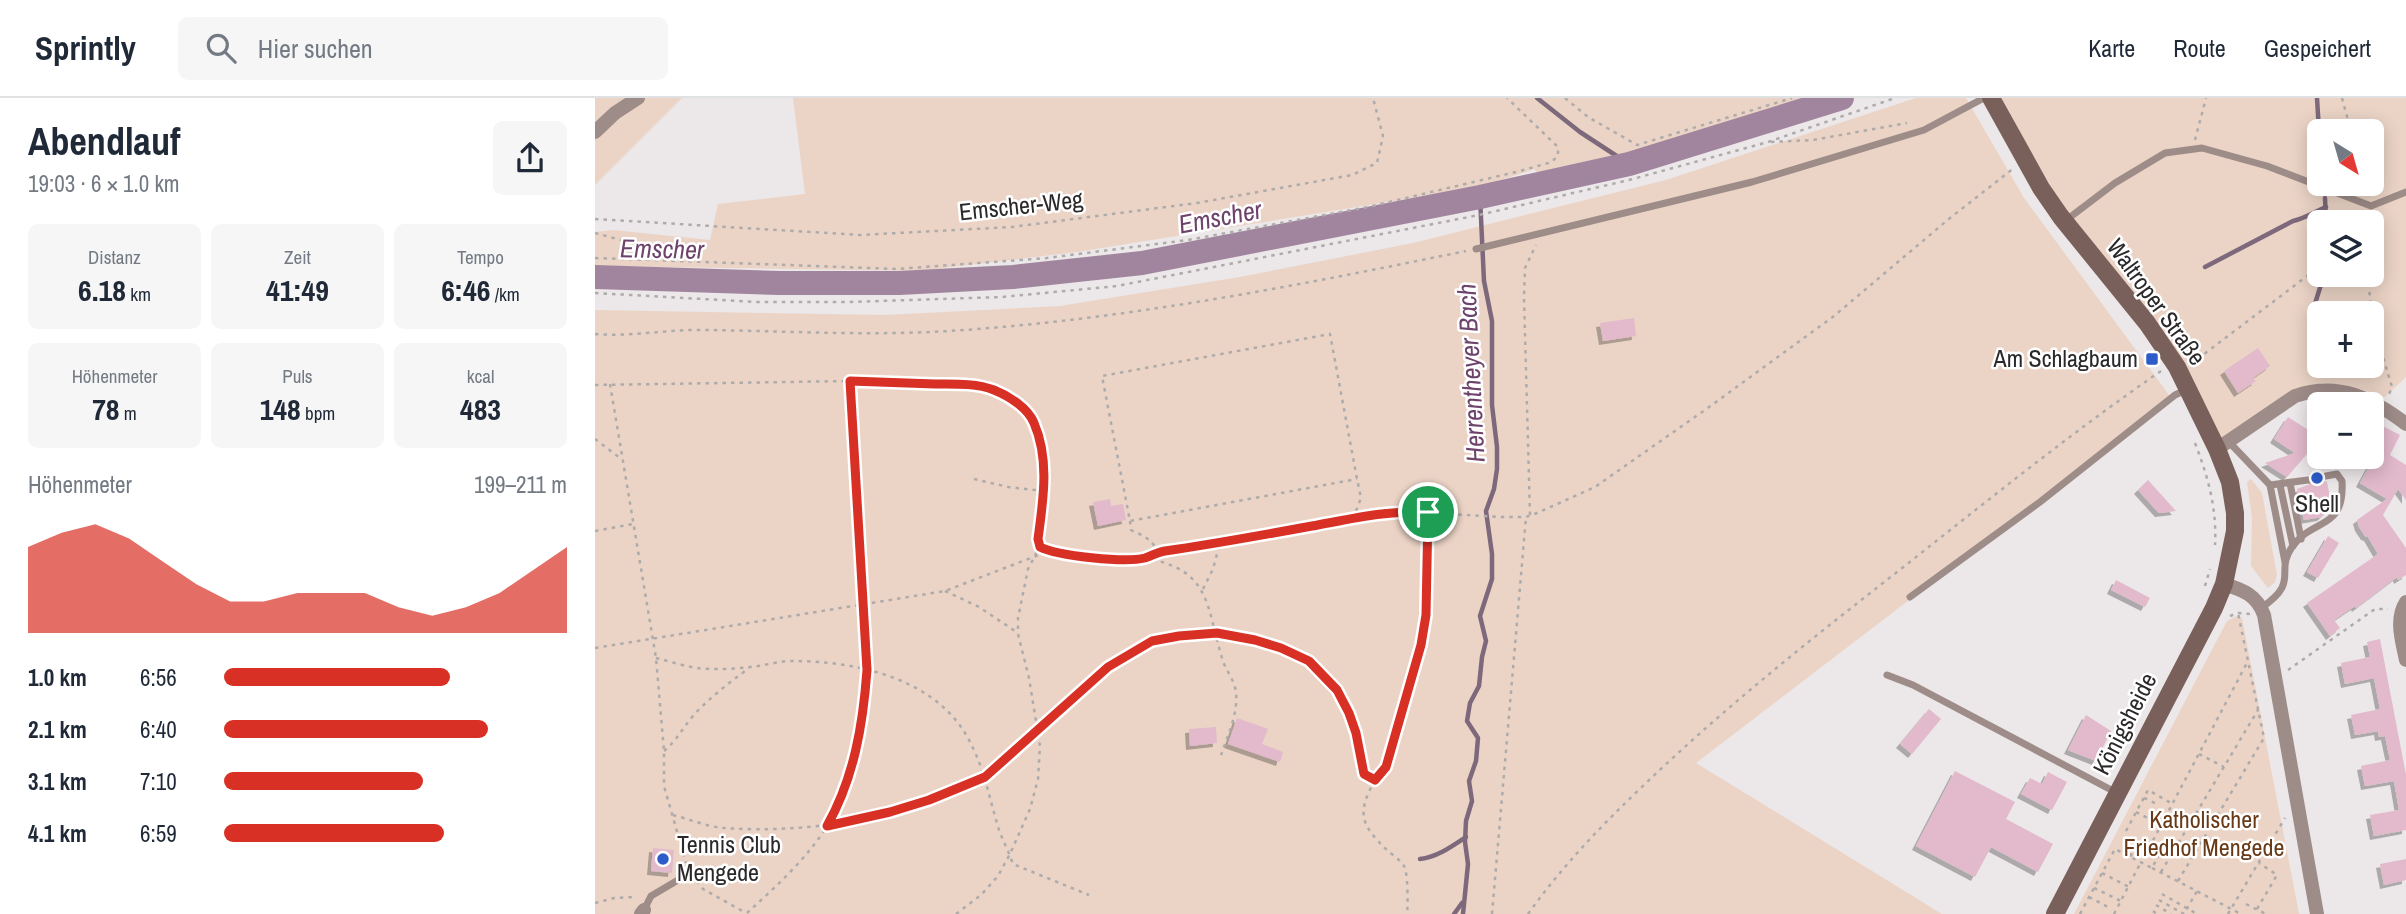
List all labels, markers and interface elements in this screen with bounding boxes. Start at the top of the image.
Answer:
search box [178,17,668,80]
text: Sprintly [35,26,136,70]
icon: search [202,29,240,67]
text: Hier suchen [258,31,373,66]
text: Karte [2088,32,2135,64]
text: Route [2173,32,2226,64]
text: Gespeichert [2264,32,2371,64]
text: Abendlauf [28,116,180,167]
north arrow [2307,119,2383,196]
map controls [2307,119,2384,469]
button: share [493,121,567,195]
text: 19:03 · 6 × 1.0 km [28,168,180,199]
street label: Emscher-Weg [957,183,1084,227]
water label: Emscher [1175,191,1265,242]
button: layers [2307,210,2384,287]
water label: Emscher [620,230,705,267]
street label: Waltroper Straße [2100,232,2214,371]
text: Distanz [88,244,141,270]
text: Zeit [284,244,311,270]
text: Tempo [457,244,504,270]
text: 6.18 [78,270,126,310]
text: 41:49 [266,270,329,310]
text: 6:46 [441,270,490,310]
text: km [126,281,151,307]
text: /km [490,281,520,307]
water label: Herrentheyer Bach [1448,283,1493,463]
button: + [2307,301,2384,378]
place label: Am Schlagbaum [1993,342,2138,374]
marker: Am Schlagbaum [2144,351,2160,367]
text: Höhenmeter [72,363,157,389]
text: Puls [282,363,313,389]
text: kcal [467,363,494,389]
text: 78 [92,389,120,429]
text: 148 [260,389,301,429]
text: 483 [460,389,501,429]
button: − [2307,392,2384,469]
text: m [120,400,137,426]
text: bpm [301,400,335,426]
text: Höhenmeter [28,469,132,500]
text: 199–211 m [474,469,567,500]
marker: Shell [2309,470,2325,486]
pin [1398,482,1458,542]
place label: Shell [2295,487,2339,519]
icon: arrive [1409,493,1447,531]
text: 1.0 km [28,662,87,693]
text: 6:56 [140,662,177,693]
street label: Königsheide [2085,667,2163,780]
text: 2.1 km [28,714,87,745]
text: 6:40 [140,714,177,745]
text: 3.1 km [28,766,87,797]
text: 7:10 [140,766,177,797]
park label: Katholischer Friedhof Mengede [2124,803,2284,863]
text: 4.1 km [28,818,87,849]
text: 6:59 [140,818,177,849]
place label: Tennis Club Mengede [677,828,781,888]
marker: Tennis Club Mengede [655,851,671,867]

